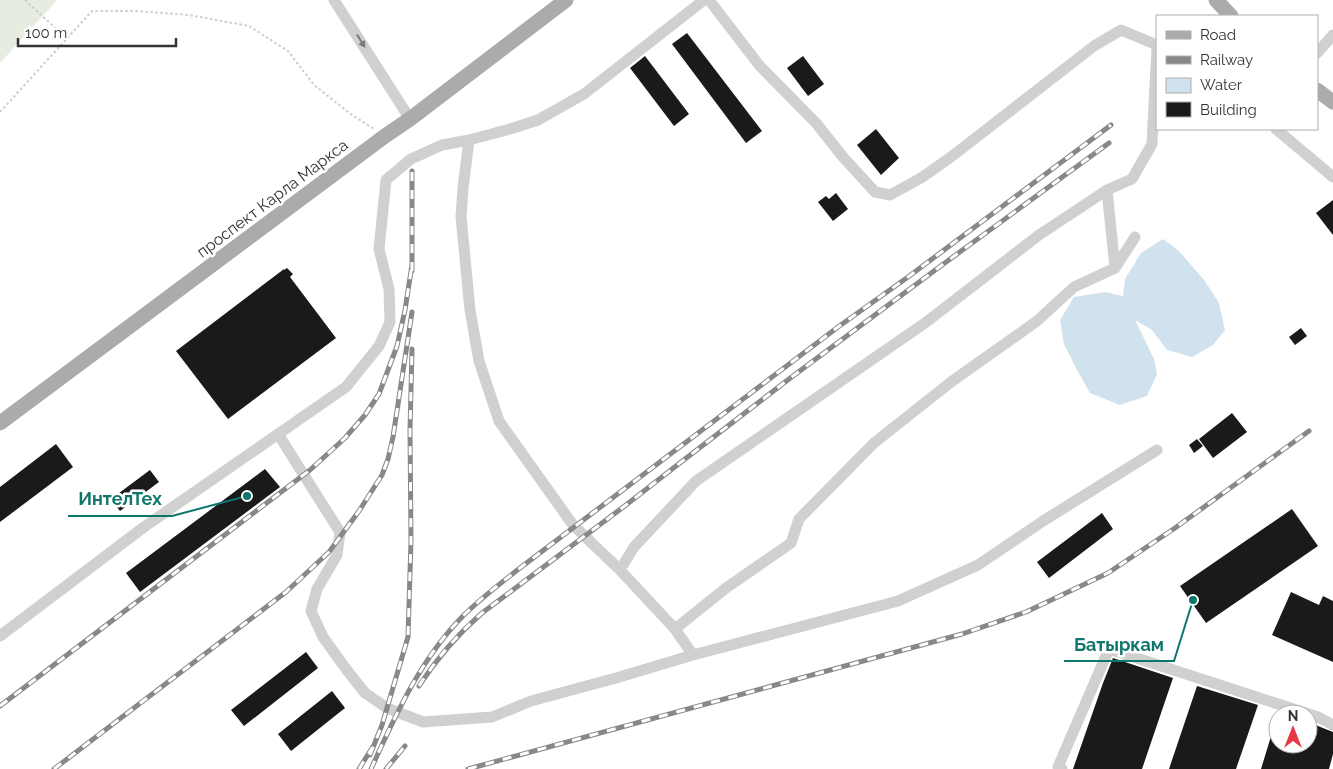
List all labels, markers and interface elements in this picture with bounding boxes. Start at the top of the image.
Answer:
scale bar [18,15,175,47]
legend [1156,15,1318,130]
text: 100 m [25,24,67,42]
text: Road [1200,26,1236,44]
one-way arrow [356,34,365,48]
text: Railway [1200,51,1253,69]
text: Water [1200,76,1243,94]
text: Building [1200,101,1257,119]
street label: проспект Карла Маркса [193,135,352,261]
callout: ИнтелТех [68,483,172,516]
text: ИнтелТех [78,488,162,509]
callout: Батыркам [1064,628,1174,661]
text: Батыркам [1074,634,1164,655]
north arrow [1268,704,1318,754]
text: N [1288,708,1298,724]

